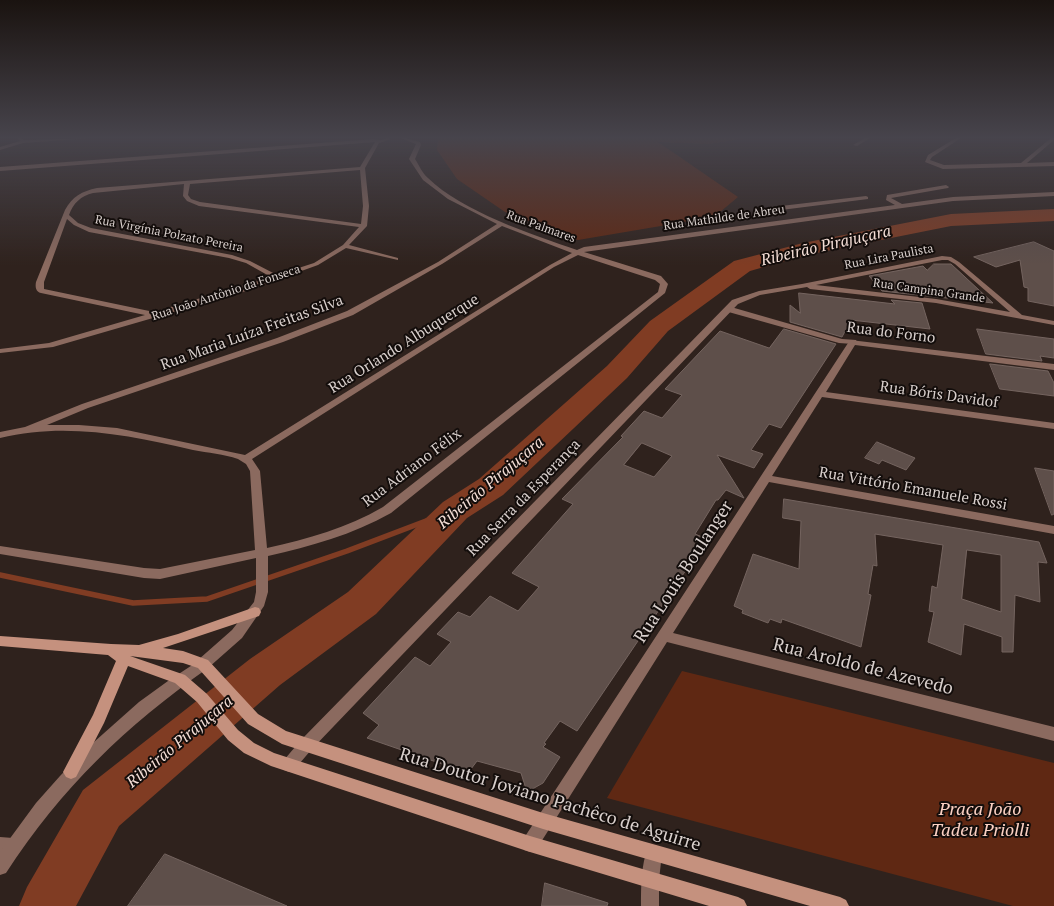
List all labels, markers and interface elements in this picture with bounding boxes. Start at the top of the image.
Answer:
street label: Rua Mathilde de Abreu [663,202,785,234]
street label: Rua Palmares [504,208,578,246]
street label: Rua Virgínia Polzato Pereira [94,213,244,255]
water label: Ribeirão Pirajuçara [759,222,893,270]
street label: Rua Lira Paulista [843,241,935,273]
street label: Rua João Antônio da Fonseca [150,262,302,324]
street label: Rua Campina Grande [872,276,986,306]
street label: Rua Orlando Albuquerque [326,290,482,398]
street label: Rua Maria Luíza Freitas Silva [158,292,346,374]
street label: Rua do Forno [846,319,936,347]
street label: Rua Bóris Davidof [879,378,999,412]
street label: Rua Adriano Félix [359,425,465,511]
water label: Ribeirão Pirajuçara [434,433,548,533]
street label: Rua Serra da Esperança [464,436,584,560]
street label: Rua Vittório Emanuele Rossi [817,464,1009,514]
street label: Rua Louis Boulanger [630,497,738,647]
street label: Rua Aroldo de Azevedo [771,634,955,700]
water label: Ribeirão Pirajuçara [123,692,237,792]
street label: Rua Doutor Joviano Pachêco de Aguirre [397,744,703,856]
park label: Praça João Tadeu Priolli [931,799,1029,842]

